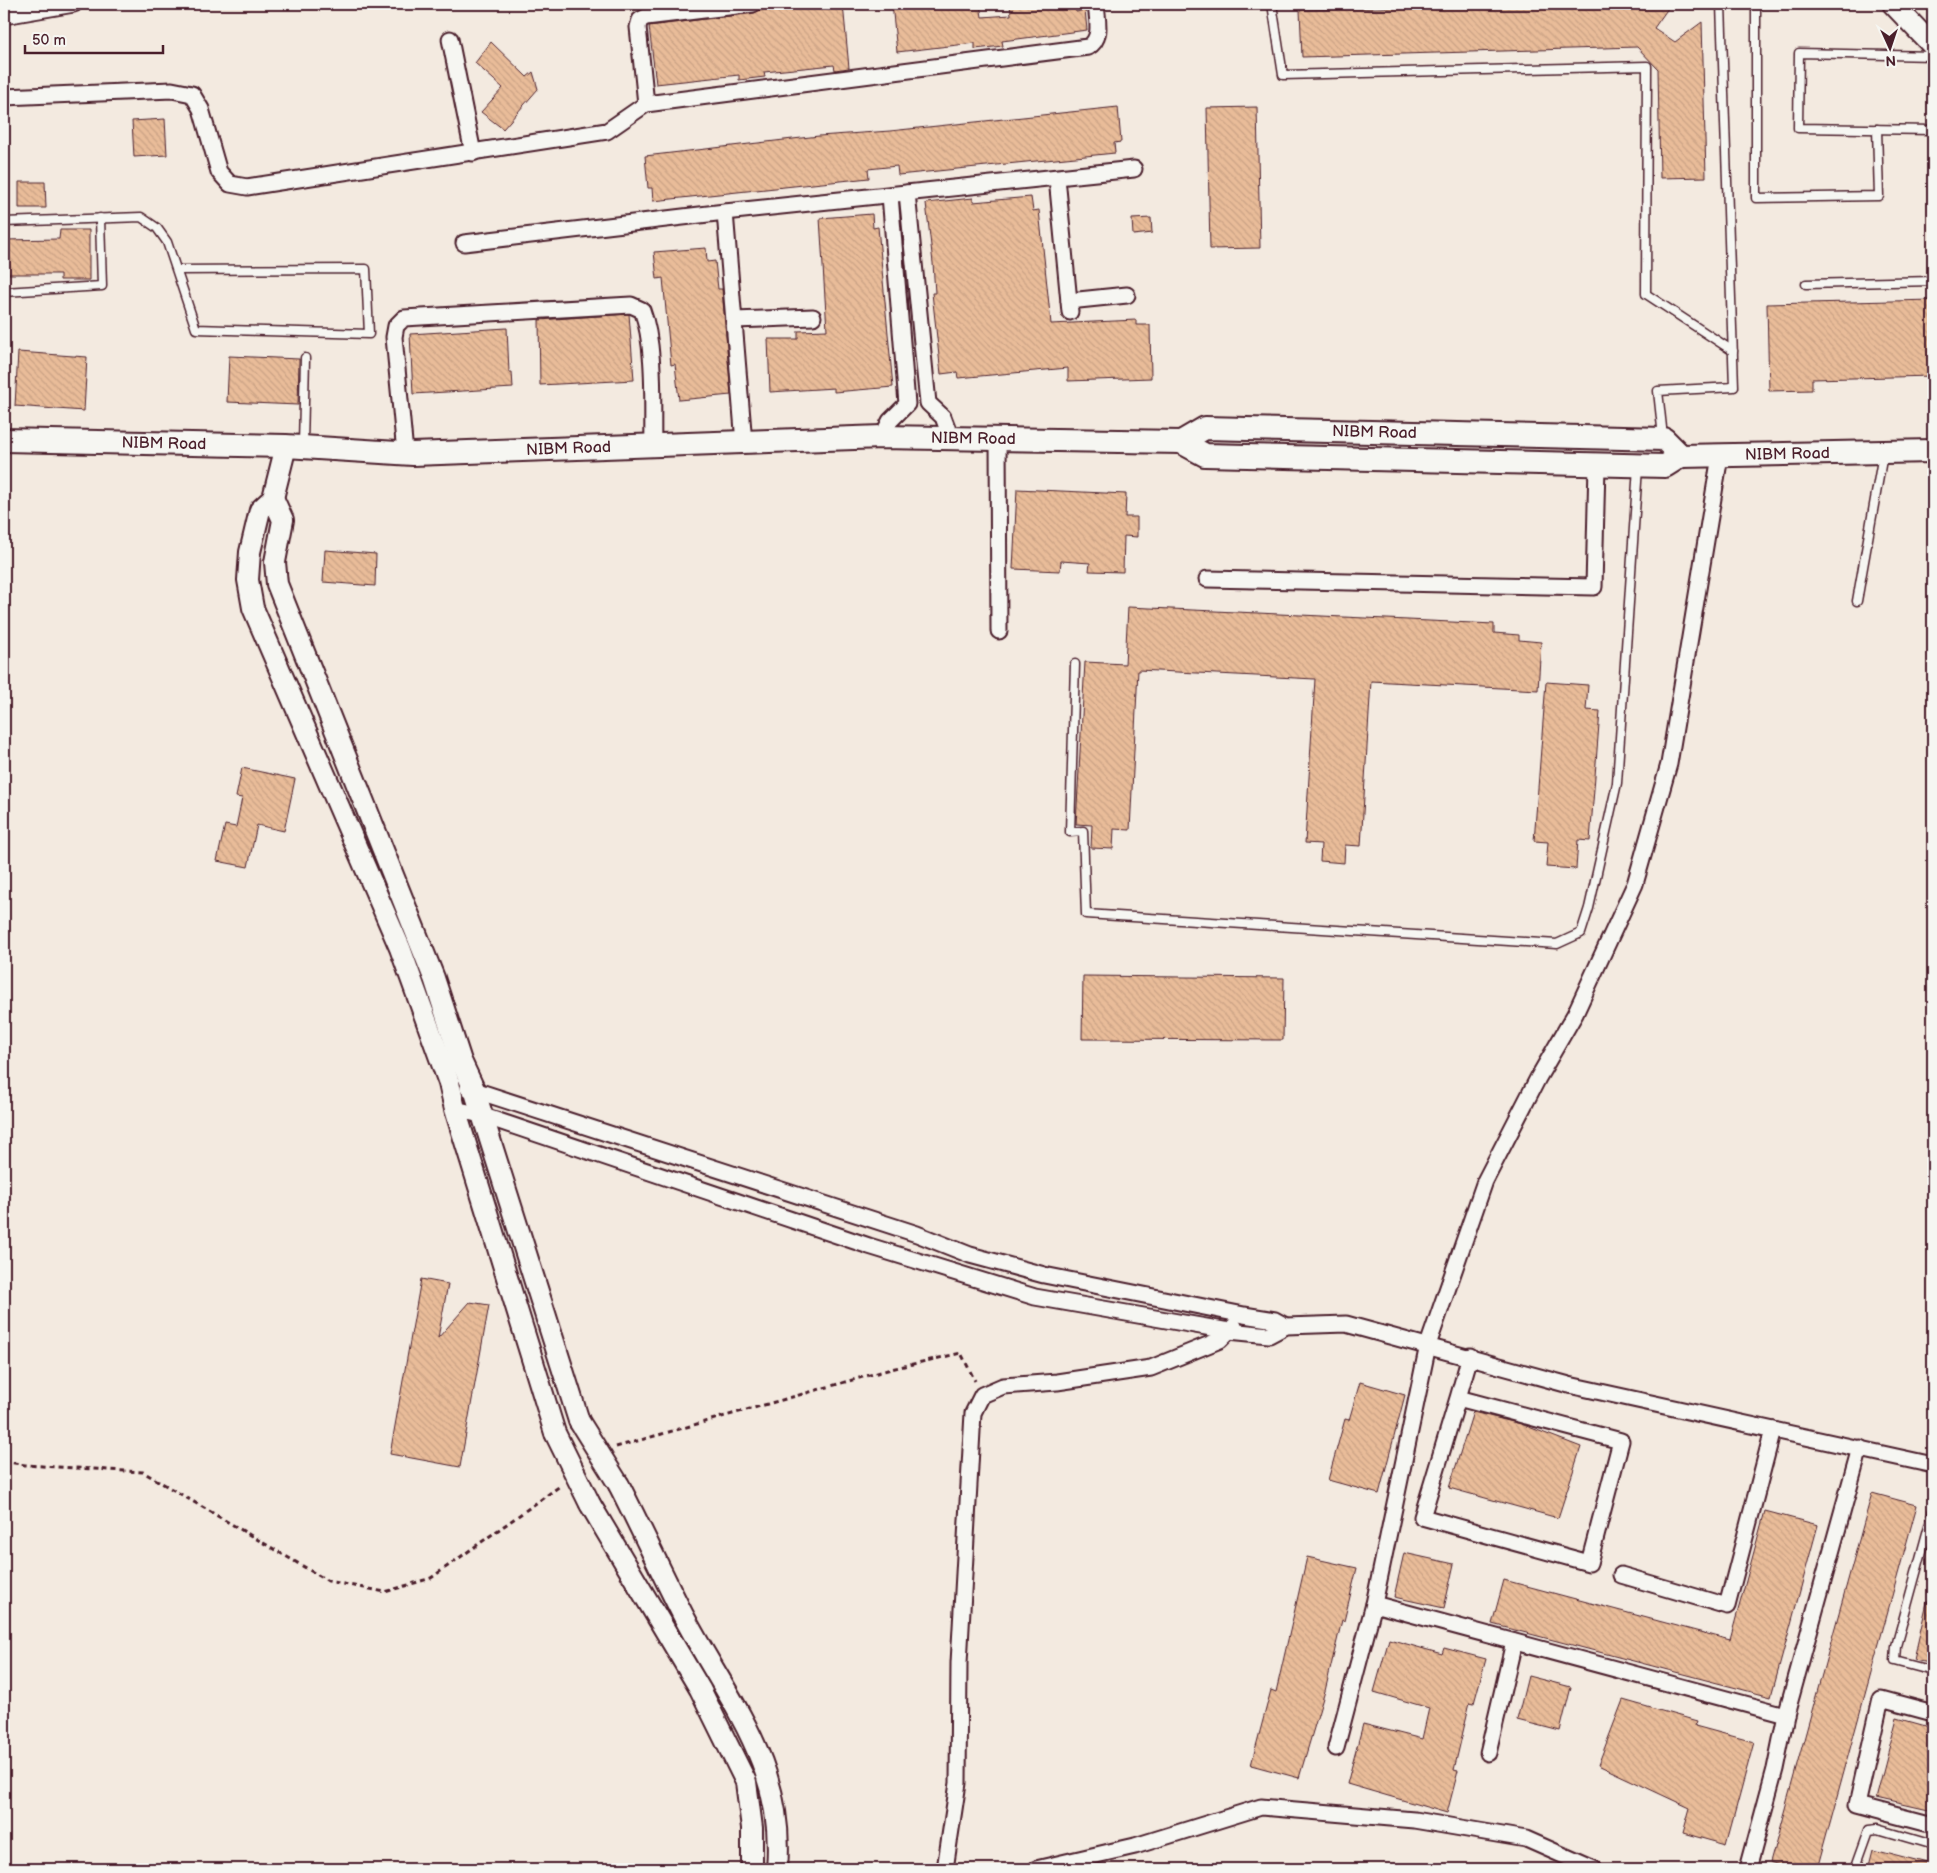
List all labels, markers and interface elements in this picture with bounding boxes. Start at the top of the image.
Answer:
scale bar [25,22,162,54]
north arrow [1864,22,1914,72]
text: 50 m [32,31,66,50]
text: N [1885,52,1896,69]
street label: NIBM Road [1332,422,1417,443]
street label: NIBM Road [931,428,1016,449]
street label: NIBM Road [121,433,207,454]
street label: NIBM Road [526,437,611,459]
street label: NIBM Road [1745,444,1830,464]

